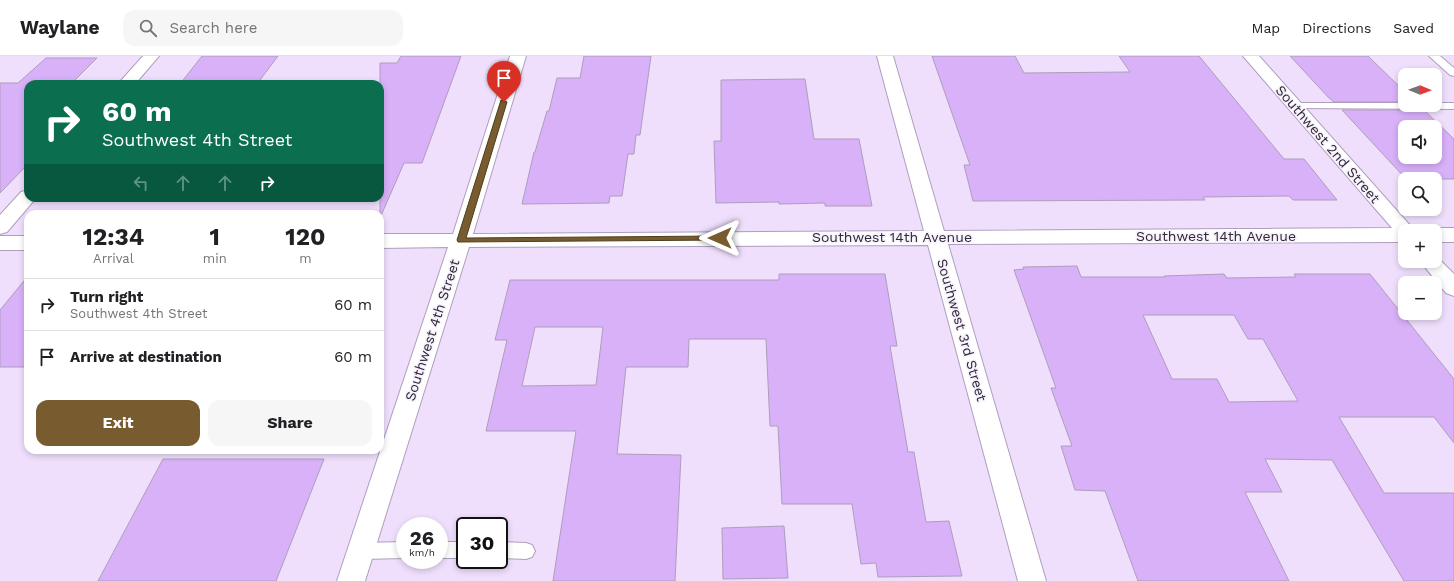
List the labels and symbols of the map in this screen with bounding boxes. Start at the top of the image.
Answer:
pin [487,61,521,102]
north arrow [1398,68,1442,112]
street label: Southwest 2nd Street [1273,82,1384,206]
position arrow [699,217,741,259]
street label: Southwest 14th Avenue [1136,228,1296,244]
street label: Southwest 14th Avenue [812,229,972,245]
street label: Southwest 4th Street [402,257,463,403]
street label: Southwest 3rd Street [934,257,990,403]
speed limit sign: 30 [456,517,508,569]

